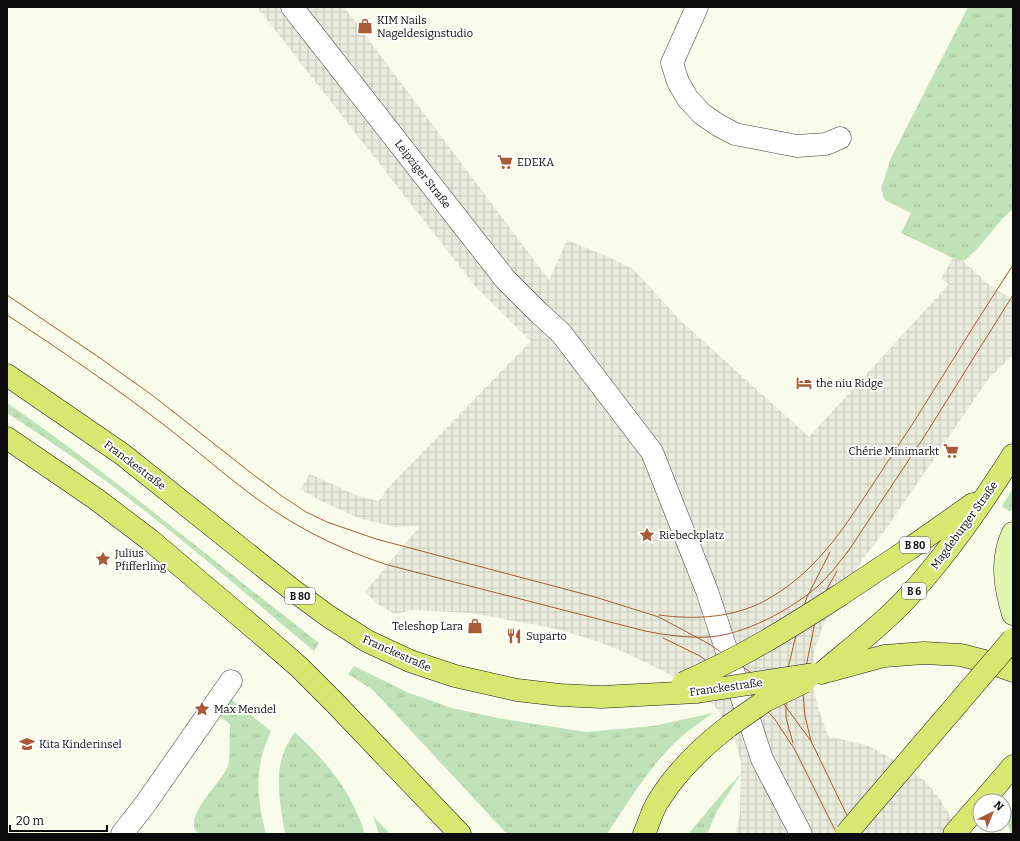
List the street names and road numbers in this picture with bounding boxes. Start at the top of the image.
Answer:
street label: Leipziger Straße [392,137,453,211]
street label: Franckestraße [101,438,168,493]
street label: Magdeburger Straße [928,479,1001,572]
road number: B 80 [900,537,930,553]
road number: B 6 [902,583,926,599]
road number: B 80 [285,588,315,604]
street label: Franckestraße [361,633,433,674]
street label: Franckestraße [689,676,763,699]

